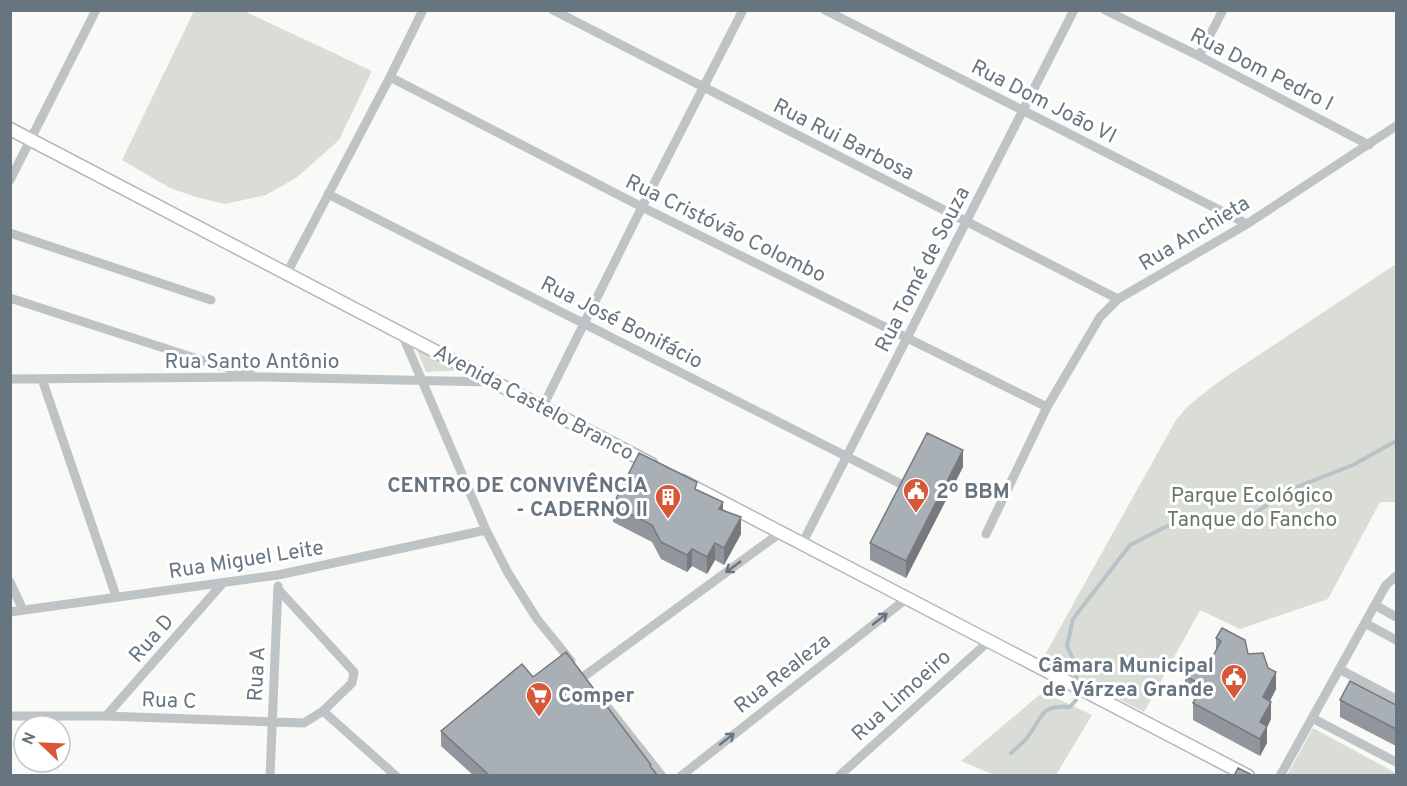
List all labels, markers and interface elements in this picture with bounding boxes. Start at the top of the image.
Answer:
street label: Rua Dom Pedro I [1185,23,1337,118]
street label: Rua Dom João VI [966,54,1121,151]
street label: Rua Rui Barbosa [768,93,919,188]
street label: Rua Cristóvão Colombo [621,169,830,290]
street label: Rua Tomé de Souza [870,182,977,357]
street label: Rua Anchieta [1134,191,1255,278]
street label: Rua José Bonifácio [536,271,707,376]
street label: Avenida Castelo Branco [428,339,638,468]
street label: Rua Santo Antônio [165,349,339,376]
place label: CENTRO DE CONVIVÊNCIA - CADERNO II [387,472,648,524]
public building icon: 2º BBM [901,476,931,514]
place label: 2º BBM [936,479,1010,506]
building icon: CENTRO DE CONVIVÊNCIA - CADERNO II [653,482,683,520]
park label: Parque Ecológico Tanque do Fancho [1167,483,1337,534]
street label: Rua Miguel Leite [167,535,326,586]
one-way arrow [725,561,741,574]
street label: Rua D [124,609,181,669]
one-way arrow [872,612,888,625]
street label: Rua Realeza [729,628,837,720]
street label: Rua Limoeiro [847,644,957,748]
street label: Rua A [243,646,272,702]
place label: Câmara Municipal de Várzea Grande [1038,653,1214,704]
public building icon: Câmara Municipal de Várzea Grande [1219,662,1249,700]
supermarket icon: Comper [524,680,554,718]
place label: Comper [558,683,635,710]
street label: Rua C [141,687,197,716]
north arrow [12,714,72,774]
text: N [19,730,41,748]
one-way arrow [719,733,735,746]

